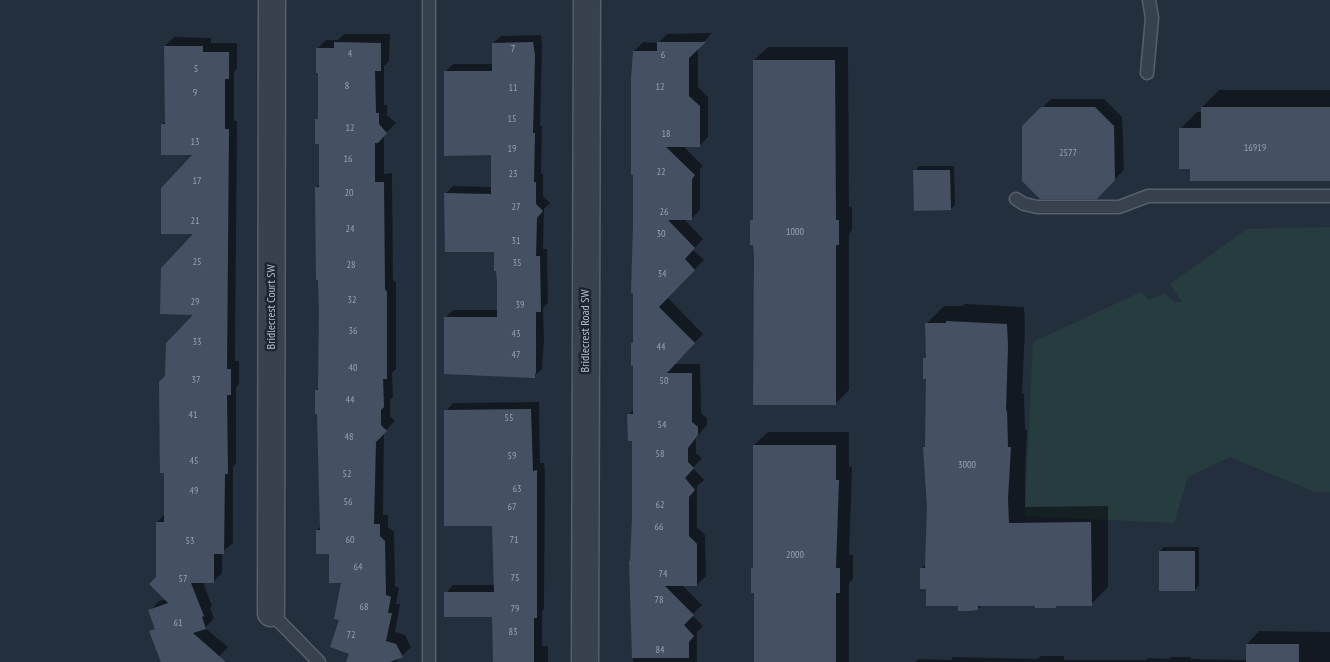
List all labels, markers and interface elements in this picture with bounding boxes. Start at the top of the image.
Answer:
house number: 7 [511,43,515,55]
house number: 4 [348,48,352,60]
house number: 6 [661,49,665,61]
house number: 5 [194,63,198,75]
house number: 8 [345,80,349,92]
house number: 12 [656,81,664,93]
house number: 11 [509,82,517,94]
house number: 9 [193,87,197,99]
house number: 15 [508,113,516,125]
house number: 12 [346,122,354,134]
house number: 18 [662,128,670,140]
house number: 13 [191,136,199,148]
house number: 16919 [1244,142,1266,154]
house number: 19 [508,143,516,155]
house number: 2577 [1059,147,1077,159]
house number: 16 [344,153,352,165]
house number: 22 [657,166,665,178]
house number: 23 [509,168,517,180]
house number: 17 [193,175,201,187]
house number: 20 [345,187,353,199]
house number: 27 [512,201,520,213]
house number: 26 [660,206,668,218]
house number: 21 [191,215,199,227]
house number: 24 [346,223,354,235]
house number: 1000 [786,226,804,238]
house number: 30 [657,228,665,240]
house number: 31 [512,235,520,247]
house number: 25 [193,256,201,268]
house number: 35 [513,257,521,269]
house number: 28 [347,259,355,271]
street label: Bridlecrest Court SW [265,265,279,349]
house number: 34 [658,268,666,280]
street label: Bridlecrest Road SW [579,289,593,373]
house number: 32 [348,294,356,306]
house number: 29 [191,296,199,308]
house number: 39 [516,299,524,311]
house number: 36 [349,325,357,337]
house number: 43 [512,328,520,340]
house number: 33 [193,336,201,348]
house number: 44 [657,341,665,353]
house number: 47 [512,349,520,361]
house number: 40 [349,362,357,374]
house number: 37 [192,374,200,386]
house number: 50 [660,375,668,387]
house number: 44 [346,394,354,406]
house number: 41 [189,409,197,421]
house number: 55 [505,412,513,424]
house number: 54 [658,419,666,431]
house number: 48 [345,431,353,443]
house number: 58 [656,448,664,460]
house number: 59 [508,450,516,462]
house number: 45 [190,455,198,467]
house number: 3000 [958,459,976,471]
house number: 52 [343,468,351,480]
house number: 63 [513,483,521,495]
house number: 49 [190,485,198,497]
house number: 56 [344,496,352,508]
house number: 62 [656,499,664,511]
house number: 67 [508,501,516,513]
house number: 66 [655,521,663,533]
house number: 60 [346,534,354,546]
house number: 71 [510,534,518,546]
house number: 53 [186,535,194,547]
house number: 2000 [786,549,804,561]
house number: 64 [354,561,362,573]
house number: 74 [659,568,667,580]
house number: 75 [511,572,519,584]
house number: 57 [179,573,187,585]
house number: 78 [655,594,663,606]
house number: 68 [360,601,368,613]
house number: 79 [511,603,519,615]
house number: 61 [174,617,182,629]
house number: 83 [509,626,517,638]
house number: 72 [347,629,355,641]
house number: 84 [656,644,664,656]

